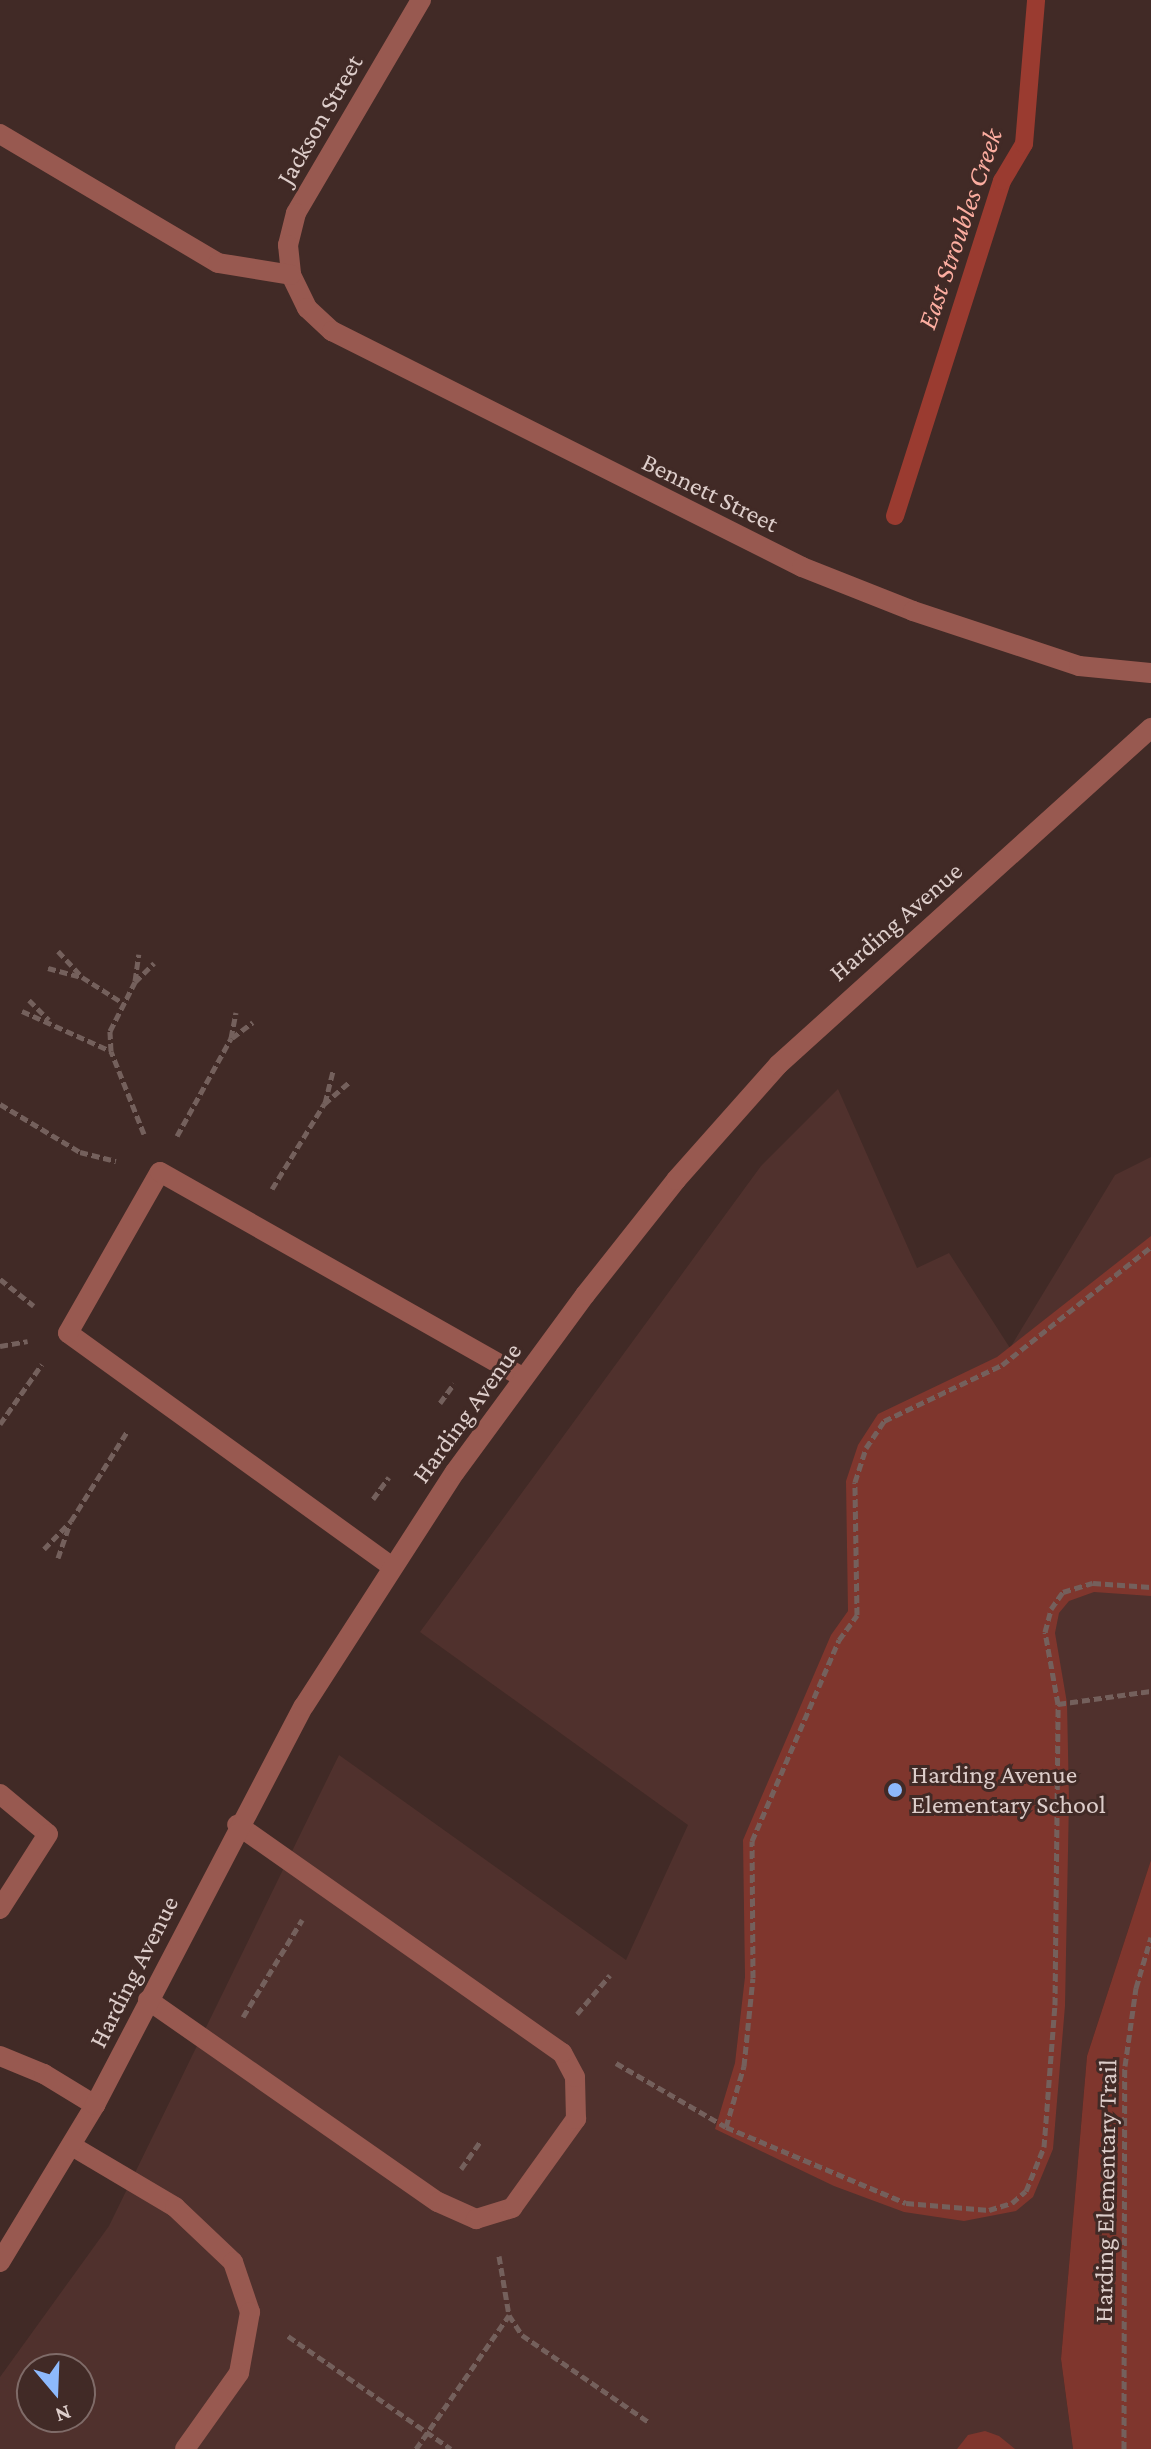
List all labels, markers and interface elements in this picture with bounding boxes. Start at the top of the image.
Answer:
street label: Jackson Street [270,49,370,191]
water label: East Stroubles Creek [910,124,1010,334]
street label: Bennett Street [637,447,783,539]
street label: Harding Avenue [823,856,969,988]
street label: Harding Avenue [406,1337,528,1489]
place label: Harding Avenue Elementary School [911,1759,1106,1820]
marker: Harding Avenue Elementary School [886,1781,904,1799]
street label: Harding Avenue [82,1891,186,2053]
street label: Harding Elementary Trail [1088,2059,1124,2323]
north arrow [16,2353,96,2433]
text: N [52,2400,74,2429]

